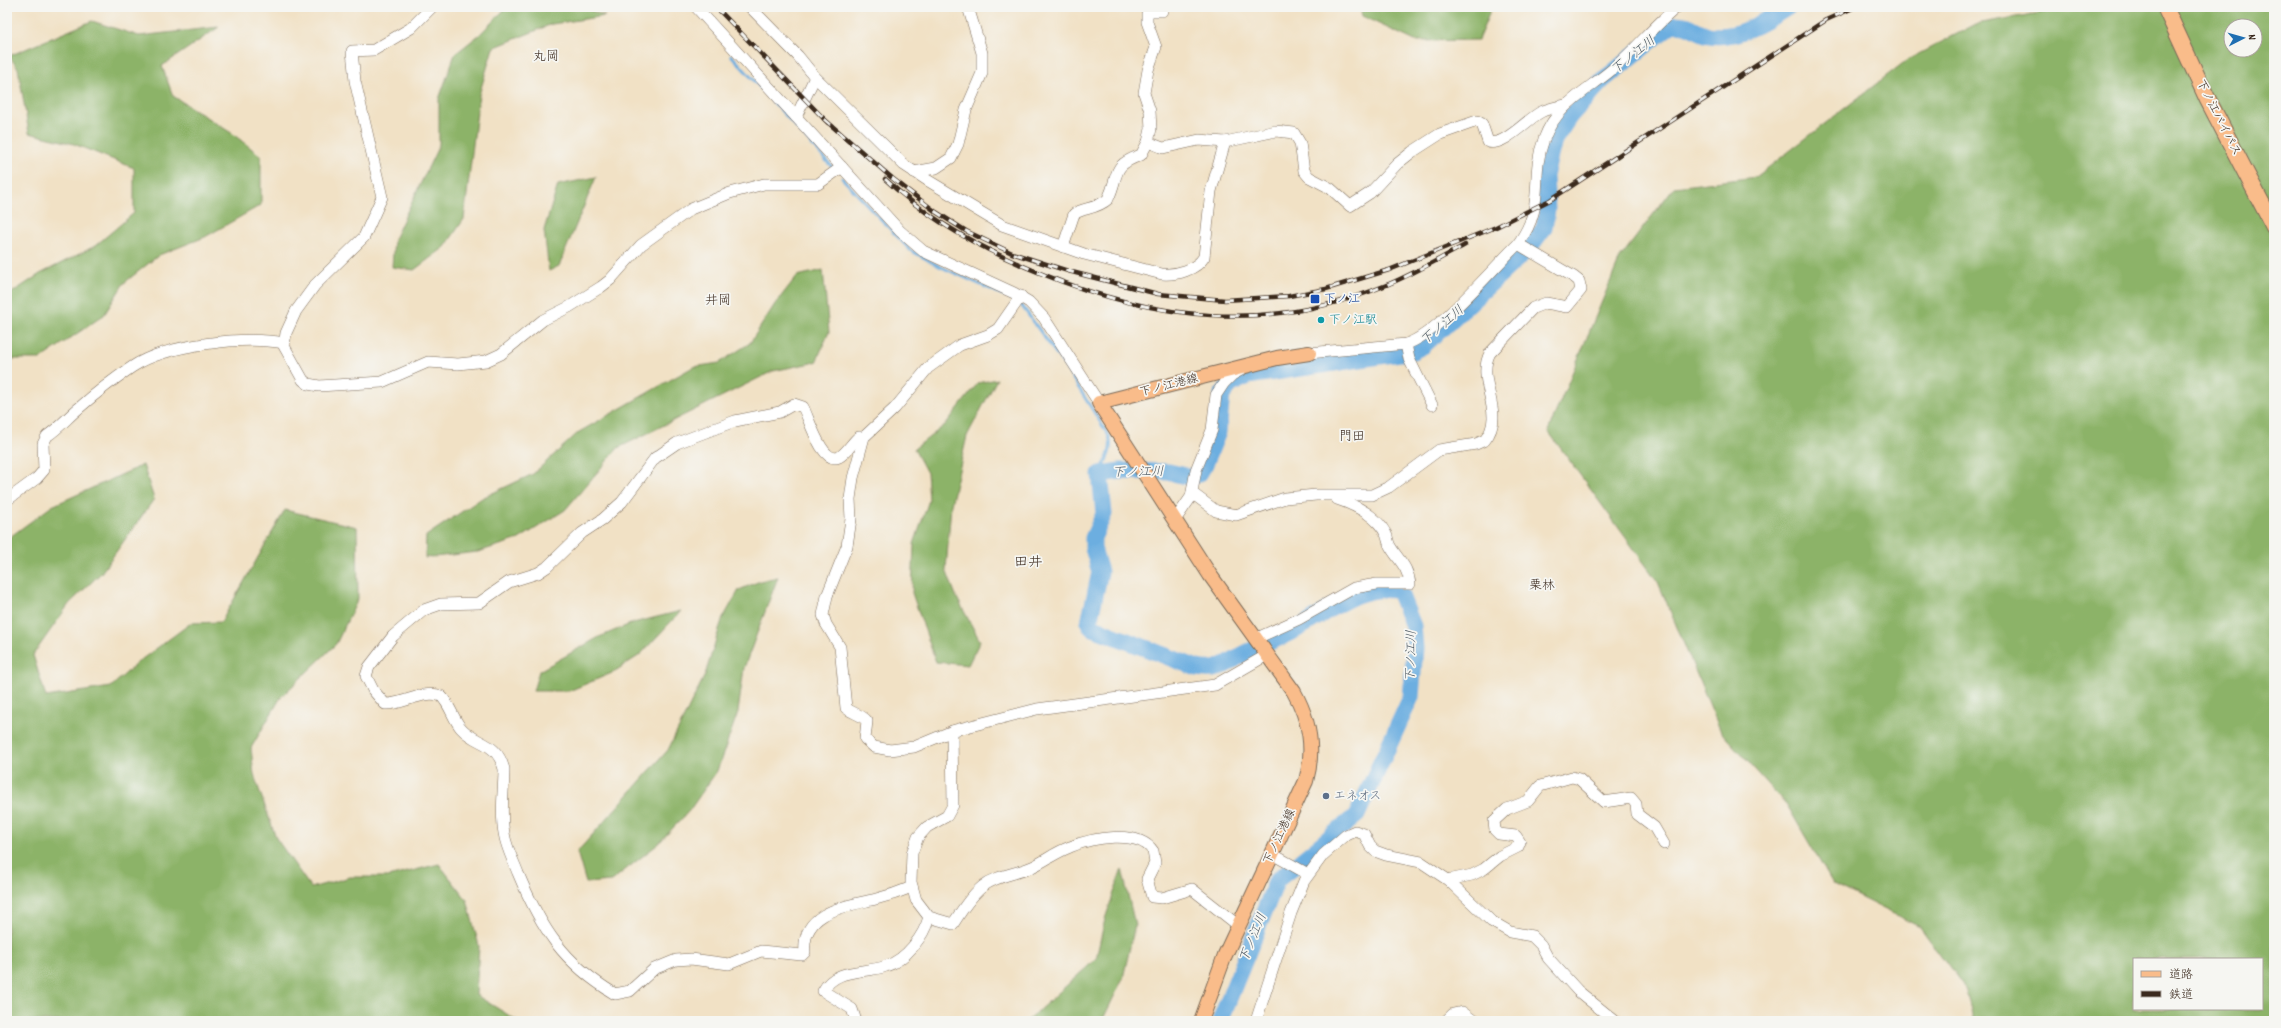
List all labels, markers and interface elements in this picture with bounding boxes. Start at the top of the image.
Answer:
north arrow [2223,18,2263,58]
water label: 下ノ江川 [1608,32,1660,80]
text: N [2243,34,2259,41]
district label: 丸岡 [533,48,559,67]
street label: 下ノ江バイパス [2191,77,2245,159]
place label: 下ノ江 [1324,291,1360,308]
district label: 井岡 [705,292,731,311]
marker: 下ノ江 [1309,293,1321,305]
water label: 下ノ江川 [1417,302,1469,350]
place label: 下ノ江駅 [1329,312,1377,329]
marker: 下ノ江駅 [1316,315,1326,325]
street label: 下ノ江港線 [1138,370,1200,402]
district label: 門田 [1339,428,1365,447]
water label: 下ノ江川 [1112,463,1164,483]
district label: 田井 [1014,553,1042,573]
district label: 栗林 [1529,577,1555,596]
water label: 下ノ江川 [1402,630,1422,682]
place label: エネオス [1334,788,1381,805]
marker: エネオス [1321,791,1331,801]
street label: 下ノ江港線 [1260,806,1300,868]
water label: 下ノ江川 [1235,910,1273,966]
legend [2133,958,2263,1010]
text: 道路 [2169,967,2193,984]
text: 鉄道 [2169,987,2193,1004]

